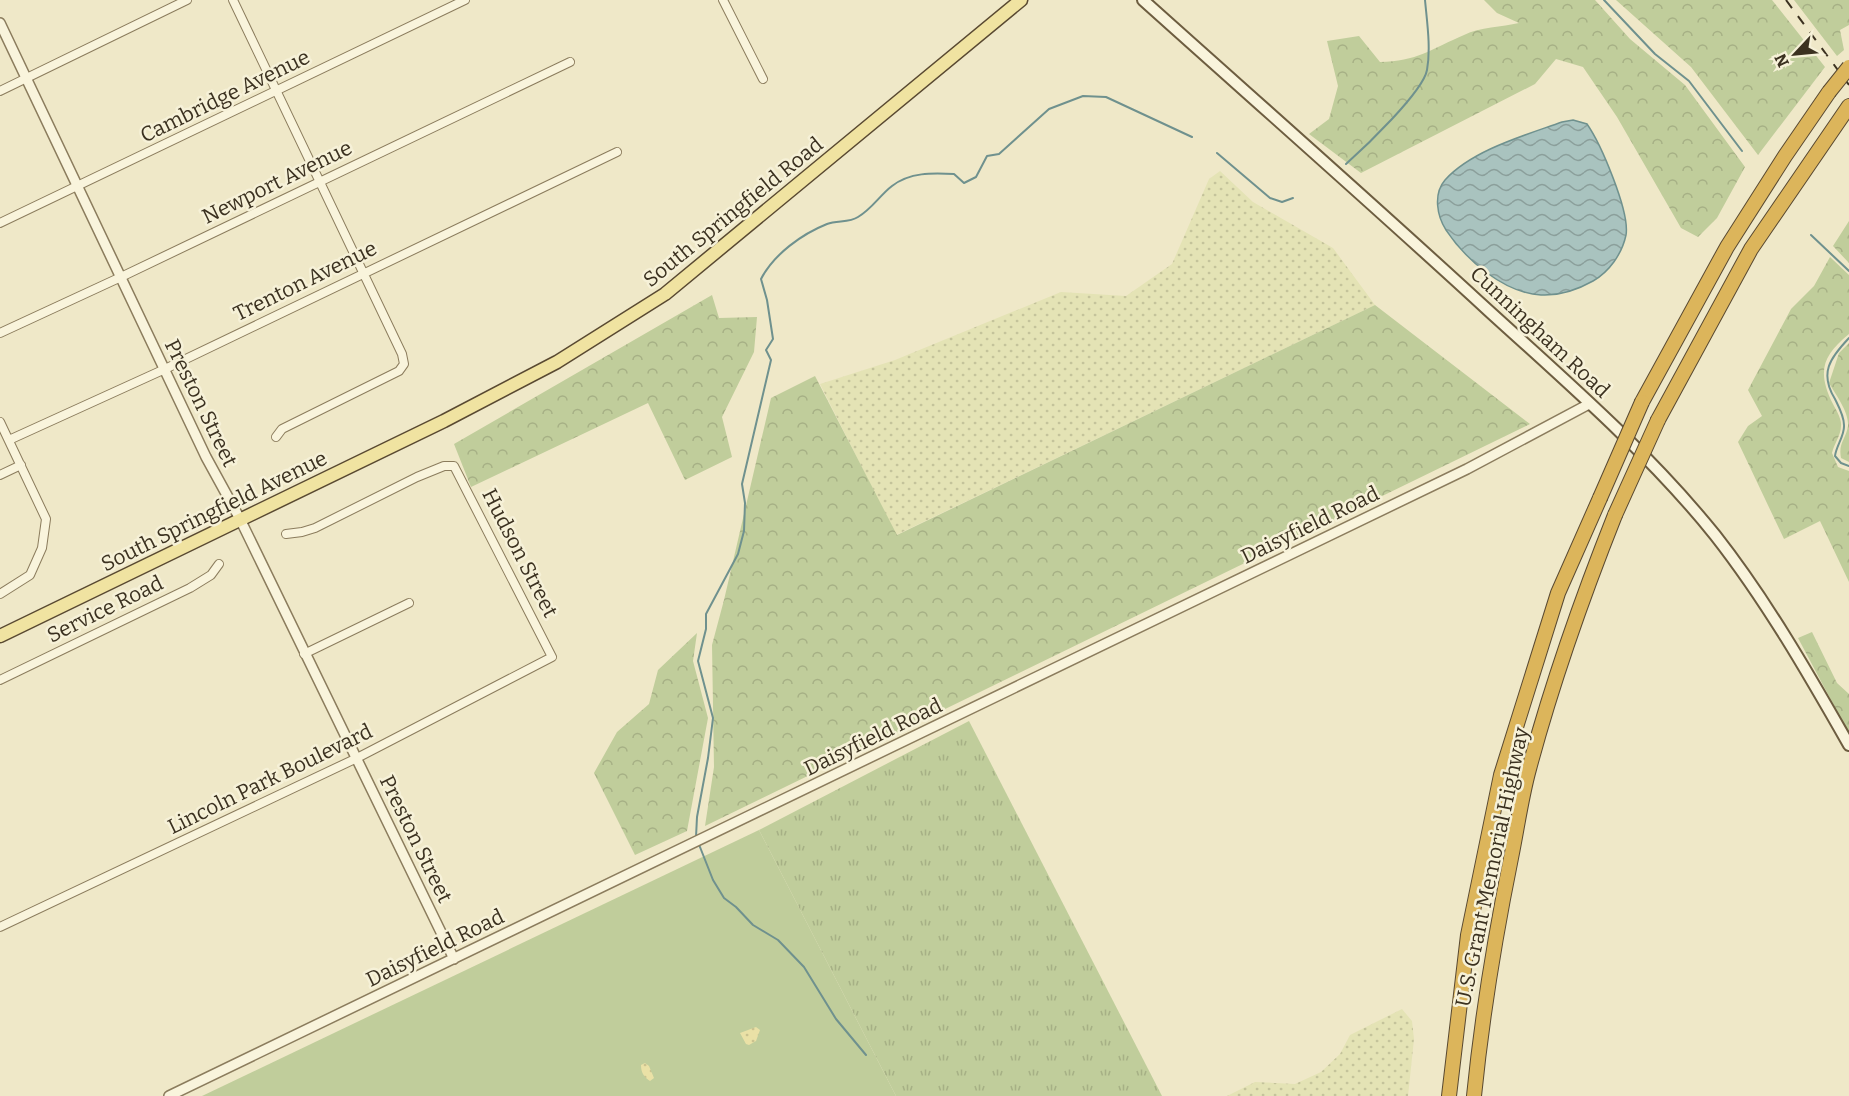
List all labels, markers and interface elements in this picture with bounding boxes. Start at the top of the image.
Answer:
north arrow [1765,24,1825,84]
street label: Cambridge Avenue [136,44,314,148]
text: N [1771,51,1793,70]
street label: South Springfield Road [638,131,828,293]
street label: Newport Avenue [198,134,356,230]
street label: Trenton Avenue [229,235,381,327]
street label: Cunningham Road [1465,261,1615,403]
street label: Preston Street [159,335,243,471]
street label: South Springfield Avenue [97,445,331,577]
street label: Daisyfield Road [1237,480,1383,570]
street label: Hudson Street [476,484,564,622]
street label: Service Road [43,570,167,648]
street label: Daisyfield Road [800,692,946,782]
street label: Lincoln Park Boulevard [164,718,376,840]
street label: U.S. Grant Memorial Highway [1450,724,1535,1009]
street label: Preston Street [374,771,458,907]
street label: Daisyfield Road [362,903,508,993]

